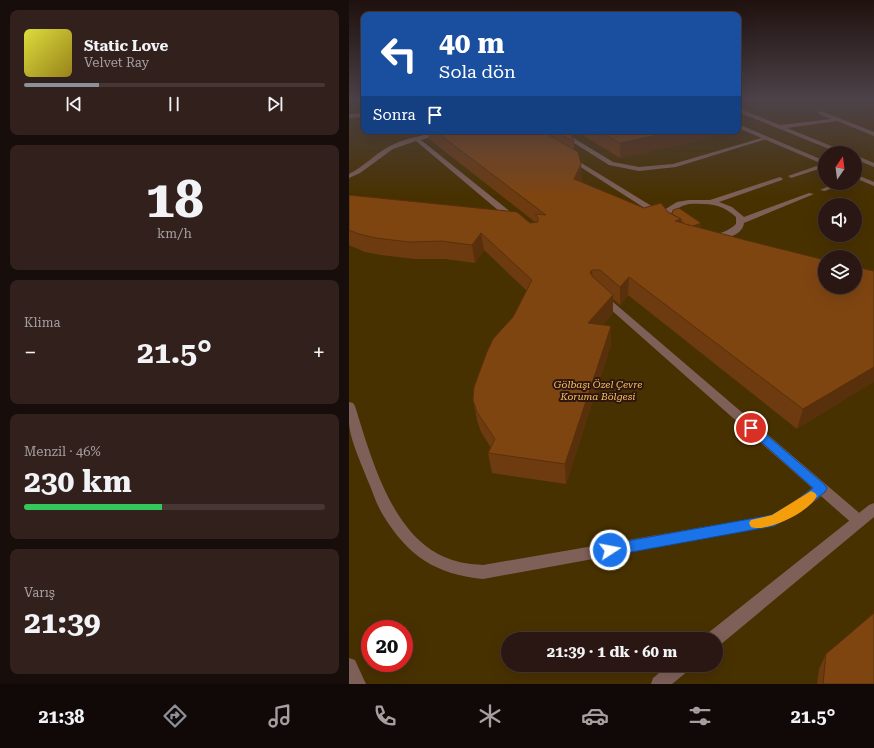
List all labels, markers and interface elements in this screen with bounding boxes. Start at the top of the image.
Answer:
text: 40 m [439,27,504,60]
icon: left [373,28,425,80]
text: Static Love [84,37,168,55]
text: Velvet Ray [84,55,149,70]
text: Sola dön [439,61,516,82]
icon: previous [63,93,85,115]
icon: pause [163,93,185,115]
icon: next [264,93,286,115]
icon: arrive [424,104,446,126]
text: Sonra [373,106,416,124]
north arrow [818,146,862,190]
map controls [818,146,862,294]
text: 18 [145,169,204,230]
button: sound [818,198,862,242]
text: km/h [157,226,192,241]
button: layers [818,250,862,294]
text: Klima [24,315,61,330]
text: 21.5° [137,335,212,370]
text: − [24,340,36,365]
text: + [313,340,325,365]
park label: Gölbaşı Özel Çevre Koruma Bölgesi [554,379,642,402]
pin [734,411,768,445]
icon: arrive [740,417,762,439]
text: Menzil · 46% [24,444,101,459]
text: 230 km [24,464,132,499]
position arrow [589,529,631,571]
text: Varış [24,585,55,600]
text: 21:39 [24,605,101,640]
speed limit sign: 20 [361,620,413,672]
text: 21:39 · 1 dk · 60 m [547,643,677,661]
icon: directions [161,702,189,730]
icon: music [266,702,294,730]
icon: phone [371,702,399,730]
icon: climate [476,702,504,730]
icon: car [581,702,609,730]
icon: filters [686,702,714,730]
text: 21:38 [38,706,84,727]
text: 21.5° [791,706,836,727]

